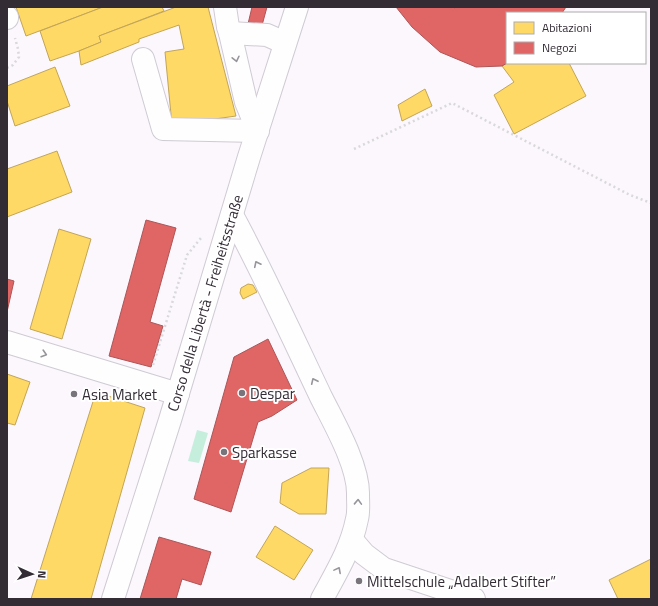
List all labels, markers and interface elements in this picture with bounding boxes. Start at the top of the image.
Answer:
legend [506,12,646,64]
text: Abitazioni [542,18,592,37]
text: Negozi [542,38,577,57]
one-way arrow [232,55,240,62]
street label: Corso della Libertà - Freiheitsstraße [161,192,249,414]
one-way arrow [254,261,262,268]
one-way arrow [41,349,48,358]
one-way arrow [311,378,319,386]
place label: Despar [250,382,295,405]
place label: Asia Market [82,383,158,406]
marker: Despar [237,388,247,398]
marker: Asia Market [69,389,79,399]
place label: Sparkasse [232,441,297,464]
marker: Sparkasse [219,447,229,457]
one-way arrow [354,499,362,505]
north arrow [12,554,52,594]
one-way arrow [333,567,340,574]
text: N [34,570,50,579]
place label: Mittelschule „Adalbert Stifter” [367,570,556,593]
marker: Mittelschule „Adalbert Stifter” [354,576,364,586]

